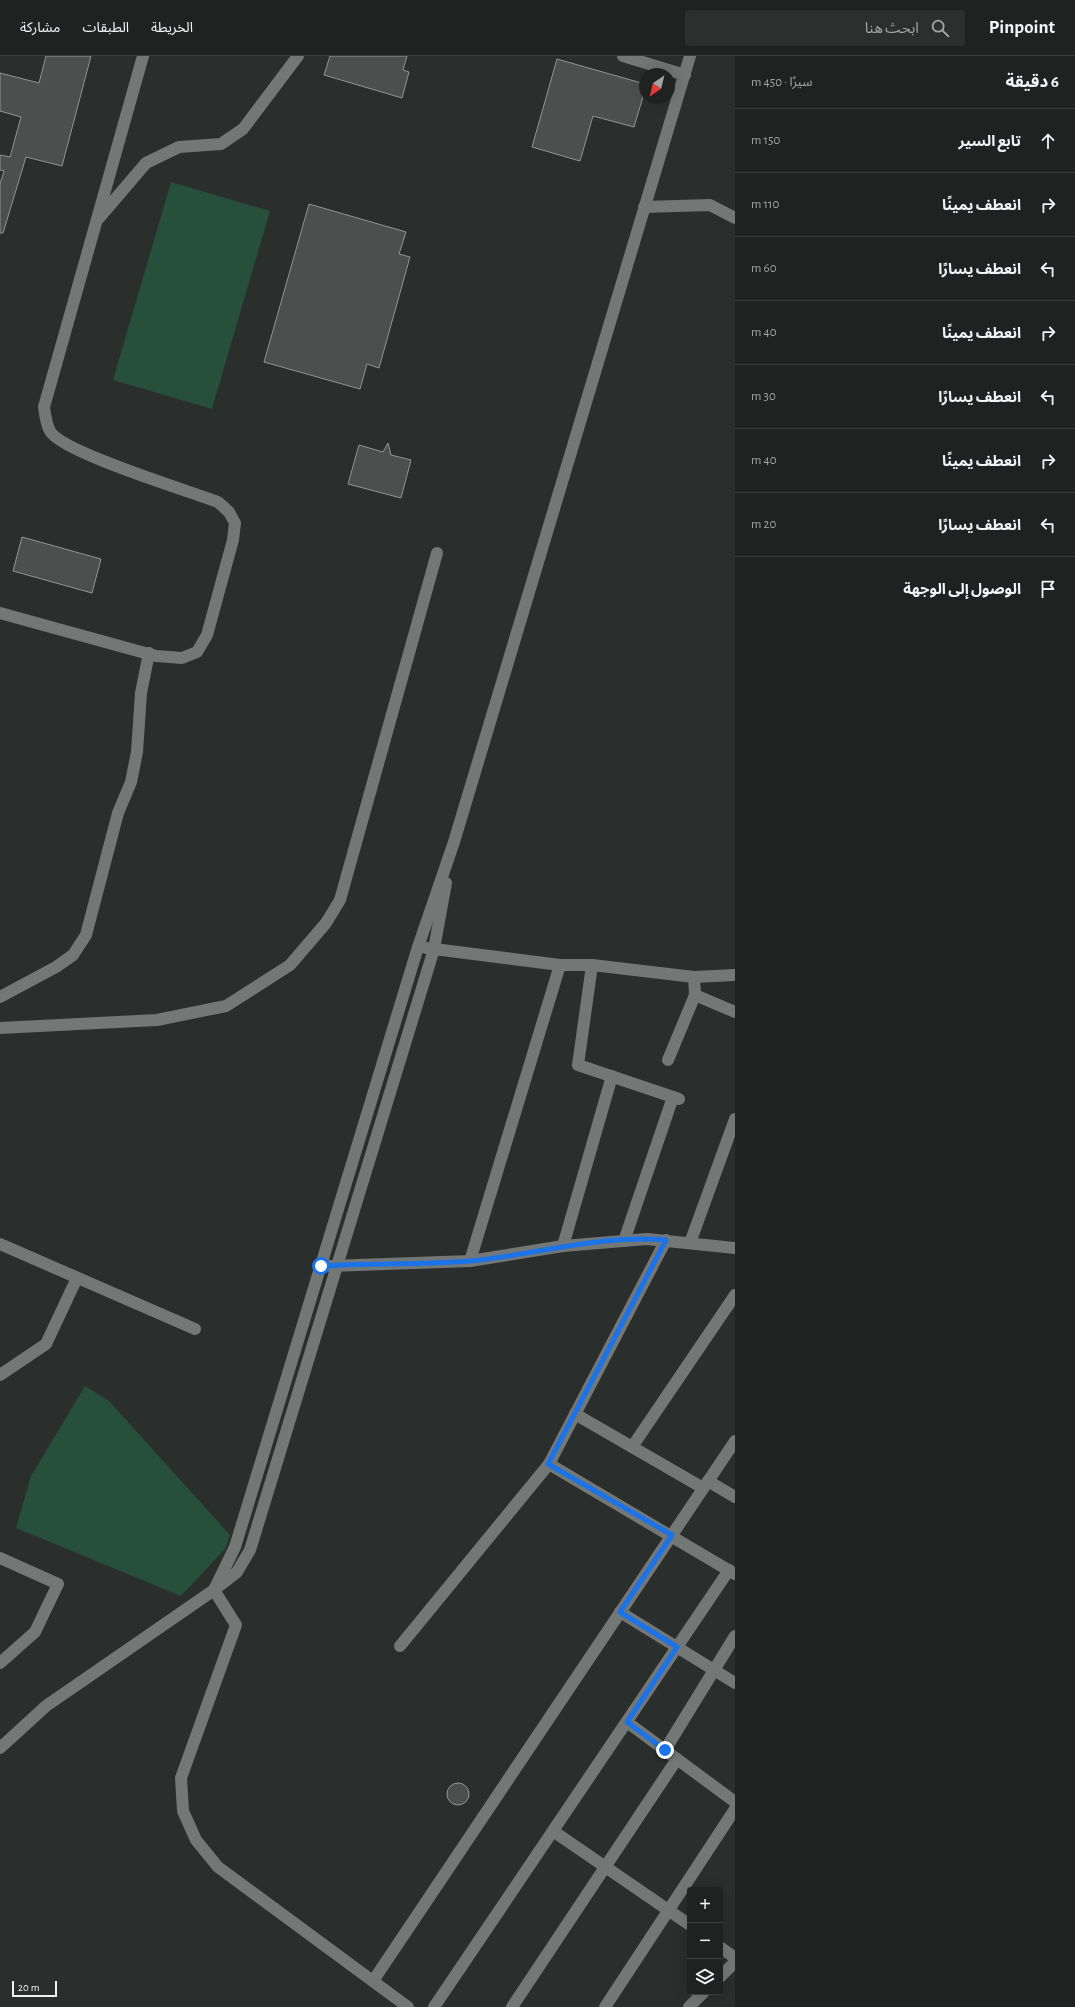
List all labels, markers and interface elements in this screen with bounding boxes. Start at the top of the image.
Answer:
search box [685,10,965,46]
icon: search [929,17,951,39]
text: Pinpoint [989,18,1055,37]
text: مشاركة [20,21,60,35]
text: الطبقات [82,21,129,35]
text: الخريطة [151,21,193,35]
text: ابحث هنا [865,21,919,36]
north arrow [639,68,675,104]
text: 6 دقيقة [1005,73,1059,90]
text: سيرًا · 450 m [751,76,812,89]
icon: ahead [1037,130,1059,152]
text: 150 m [751,134,780,147]
text: تابع السير [959,134,1021,149]
icon: right [1037,194,1059,216]
text: 110 m [751,198,779,211]
text: انعطف يمينًا [942,198,1021,213]
icon: left [1037,258,1059,280]
text: 60 m [751,262,777,275]
text: انعطف يسارًا [938,262,1021,277]
icon: right [1037,322,1059,344]
text: 40 m [751,326,777,339]
text: انعطف يمينًا [942,326,1021,341]
icon: left [1037,386,1059,408]
text: 30 m [751,390,776,403]
text: انعطف يسارًا [938,390,1021,405]
icon: right [1037,450,1059,472]
text: 40 m [751,454,777,467]
text: انعطف يمينًا [942,454,1021,469]
icon: left [1037,514,1059,536]
text: 20 m [751,518,776,531]
text: انعطف يسارًا [938,518,1021,533]
icon: arrive [1037,578,1059,600]
text: الوصول إلى الوجهة [903,582,1021,597]
route start [312,1257,330,1275]
route end [656,1741,674,1759]
map controls [687,1887,723,1995]
button: + [687,1887,723,1923]
button: − [687,1923,723,1959]
button: layers [687,1959,723,1995]
scale bar [12,1979,57,1998]
text: 20 m [18,1982,39,1993]

